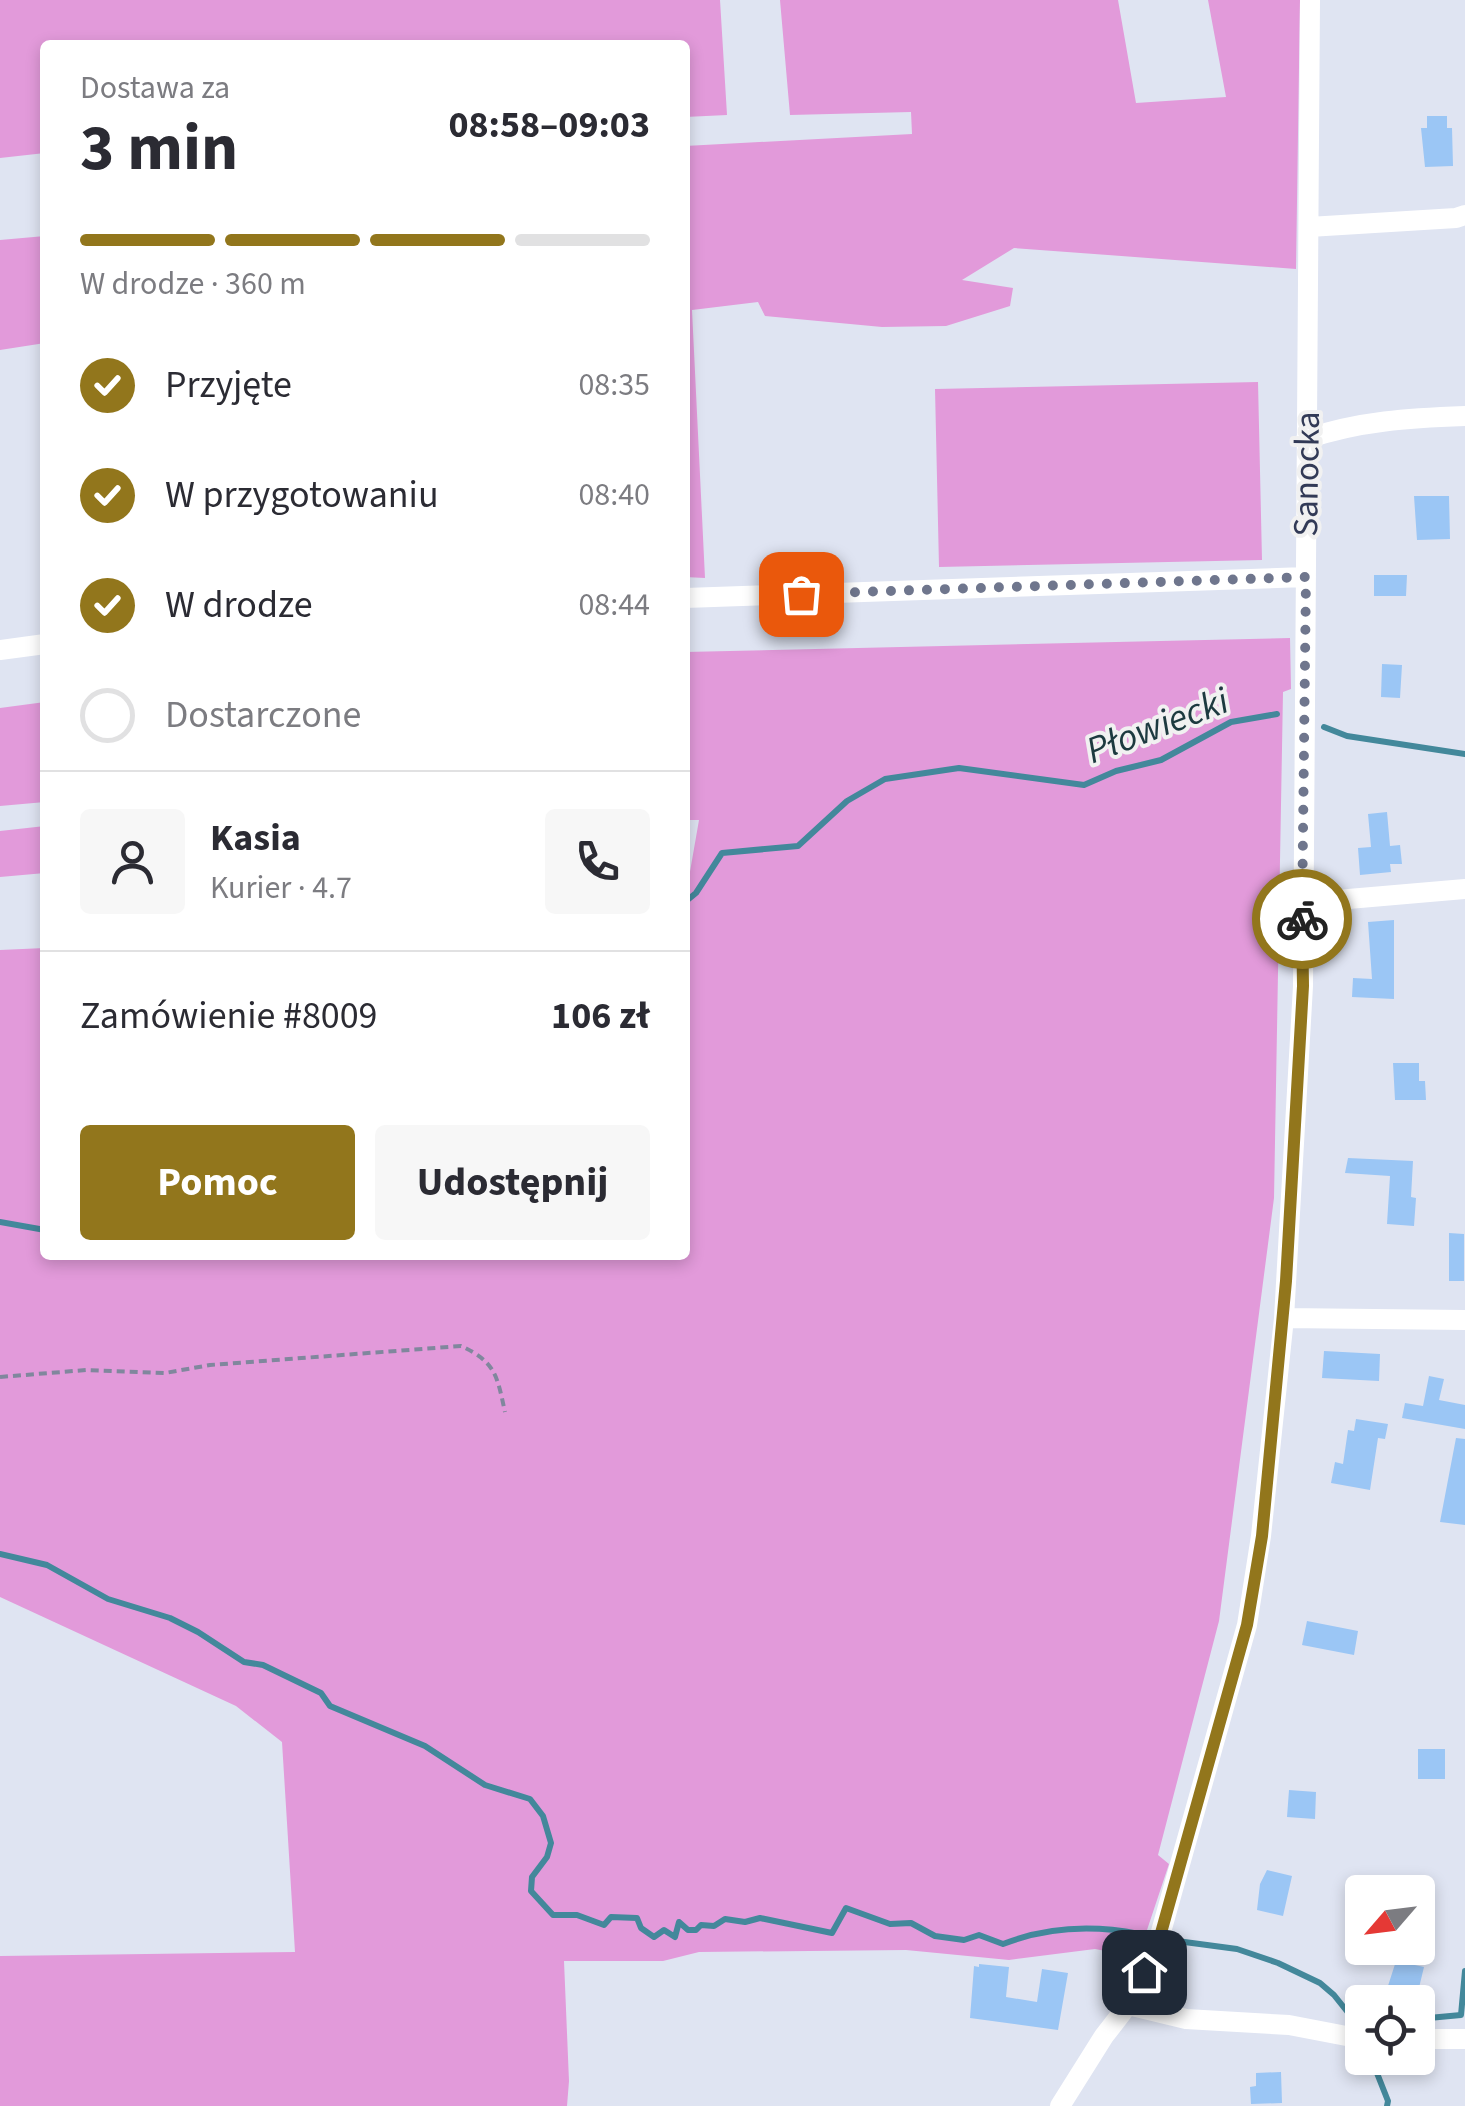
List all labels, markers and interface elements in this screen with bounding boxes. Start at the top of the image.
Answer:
text: Dostawa za [80,65,230,111]
text: 08:58–09:03 [448,98,650,152]
text: 3 min [80,102,238,195]
text: W drodze · 360 m [80,261,306,307]
icon: check [80,358,135,413]
text: Przyjęte [165,358,292,412]
text: 08:35 [578,362,650,408]
street label: Sanocka [1281,411,1333,537]
icon: check [80,468,135,523]
text: W przygotowaniu [165,468,439,522]
text: 08:40 [578,472,650,518]
pin [759,552,844,637]
icon: bag [774,567,829,622]
icon: check [80,578,135,633]
text: W drodze [165,578,313,632]
text: 08:44 [578,582,650,628]
water label: Płowiecki [1078,674,1237,778]
text: Dostarczone [165,688,361,742]
button: person [80,809,185,914]
button: phone [545,809,650,914]
text: Kasia [210,811,301,865]
text: Kurier · 4.7 [210,865,352,911]
courier [1252,869,1352,969]
icon: bike [1275,892,1330,947]
text: Zamówienie #8009 [80,989,378,1043]
text: 106 zł [551,989,650,1043]
button: Pomoc [80,1125,355,1240]
button: Udostępnij [375,1125,650,1240]
north arrow [1345,1875,1435,1965]
map controls [1345,1875,1435,2075]
pin [1102,1930,1187,2015]
icon: home [1117,1945,1172,2000]
button: locate [1345,1985,1435,2075]

